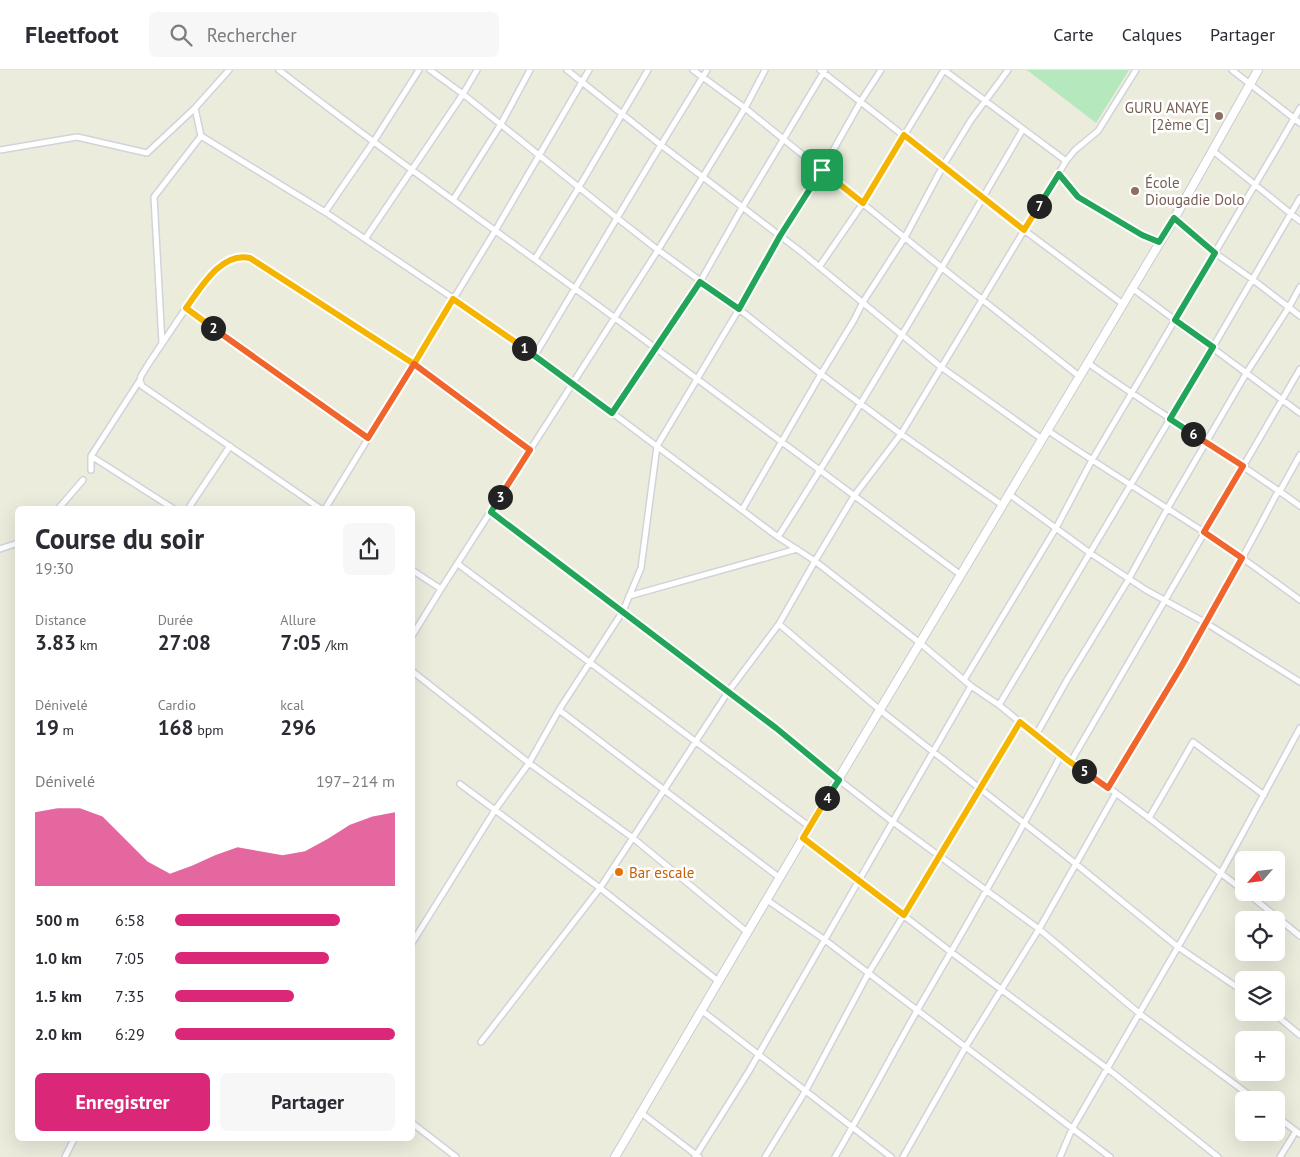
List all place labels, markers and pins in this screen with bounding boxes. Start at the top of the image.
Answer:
place label: GURU ANAYE [2ème C] [1125,98,1209,134]
marker: GURU ANAYE [2ème C] [1213,110,1225,122]
pin [801,149,843,191]
place label: École Diougadie Dolo [1145,173,1244,209]
marker: École Diougadie Dolo [1129,185,1141,197]
pin: 7 [1026,194,1052,218]
pin: 2 [200,316,226,340]
pin: 1 [512,336,536,360]
pin: 6 [1180,422,1206,446]
pin: 3 [488,484,512,510]
pin: 5 [1072,758,1096,784]
pin: 4 [814,786,840,810]
place label: Bar escale [629,863,694,882]
marker: Bar escale [613,866,625,878]

